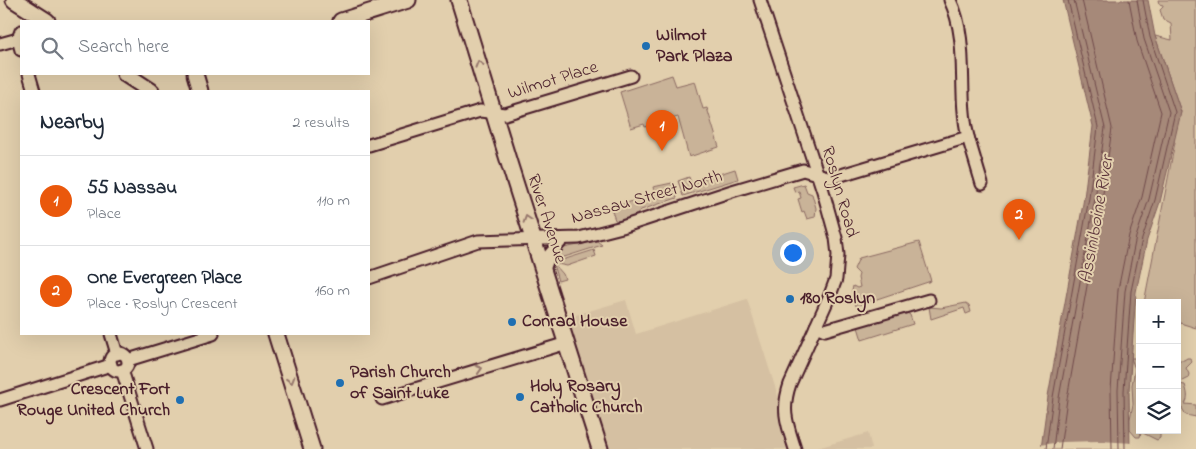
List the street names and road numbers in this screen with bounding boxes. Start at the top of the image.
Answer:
street label: Wilmot Place [505,55,602,107]
street label: Roslyn Road [814,143,864,241]
street label: Nassau Street North [568,164,726,232]
street label: River Avenue [519,171,573,268]

